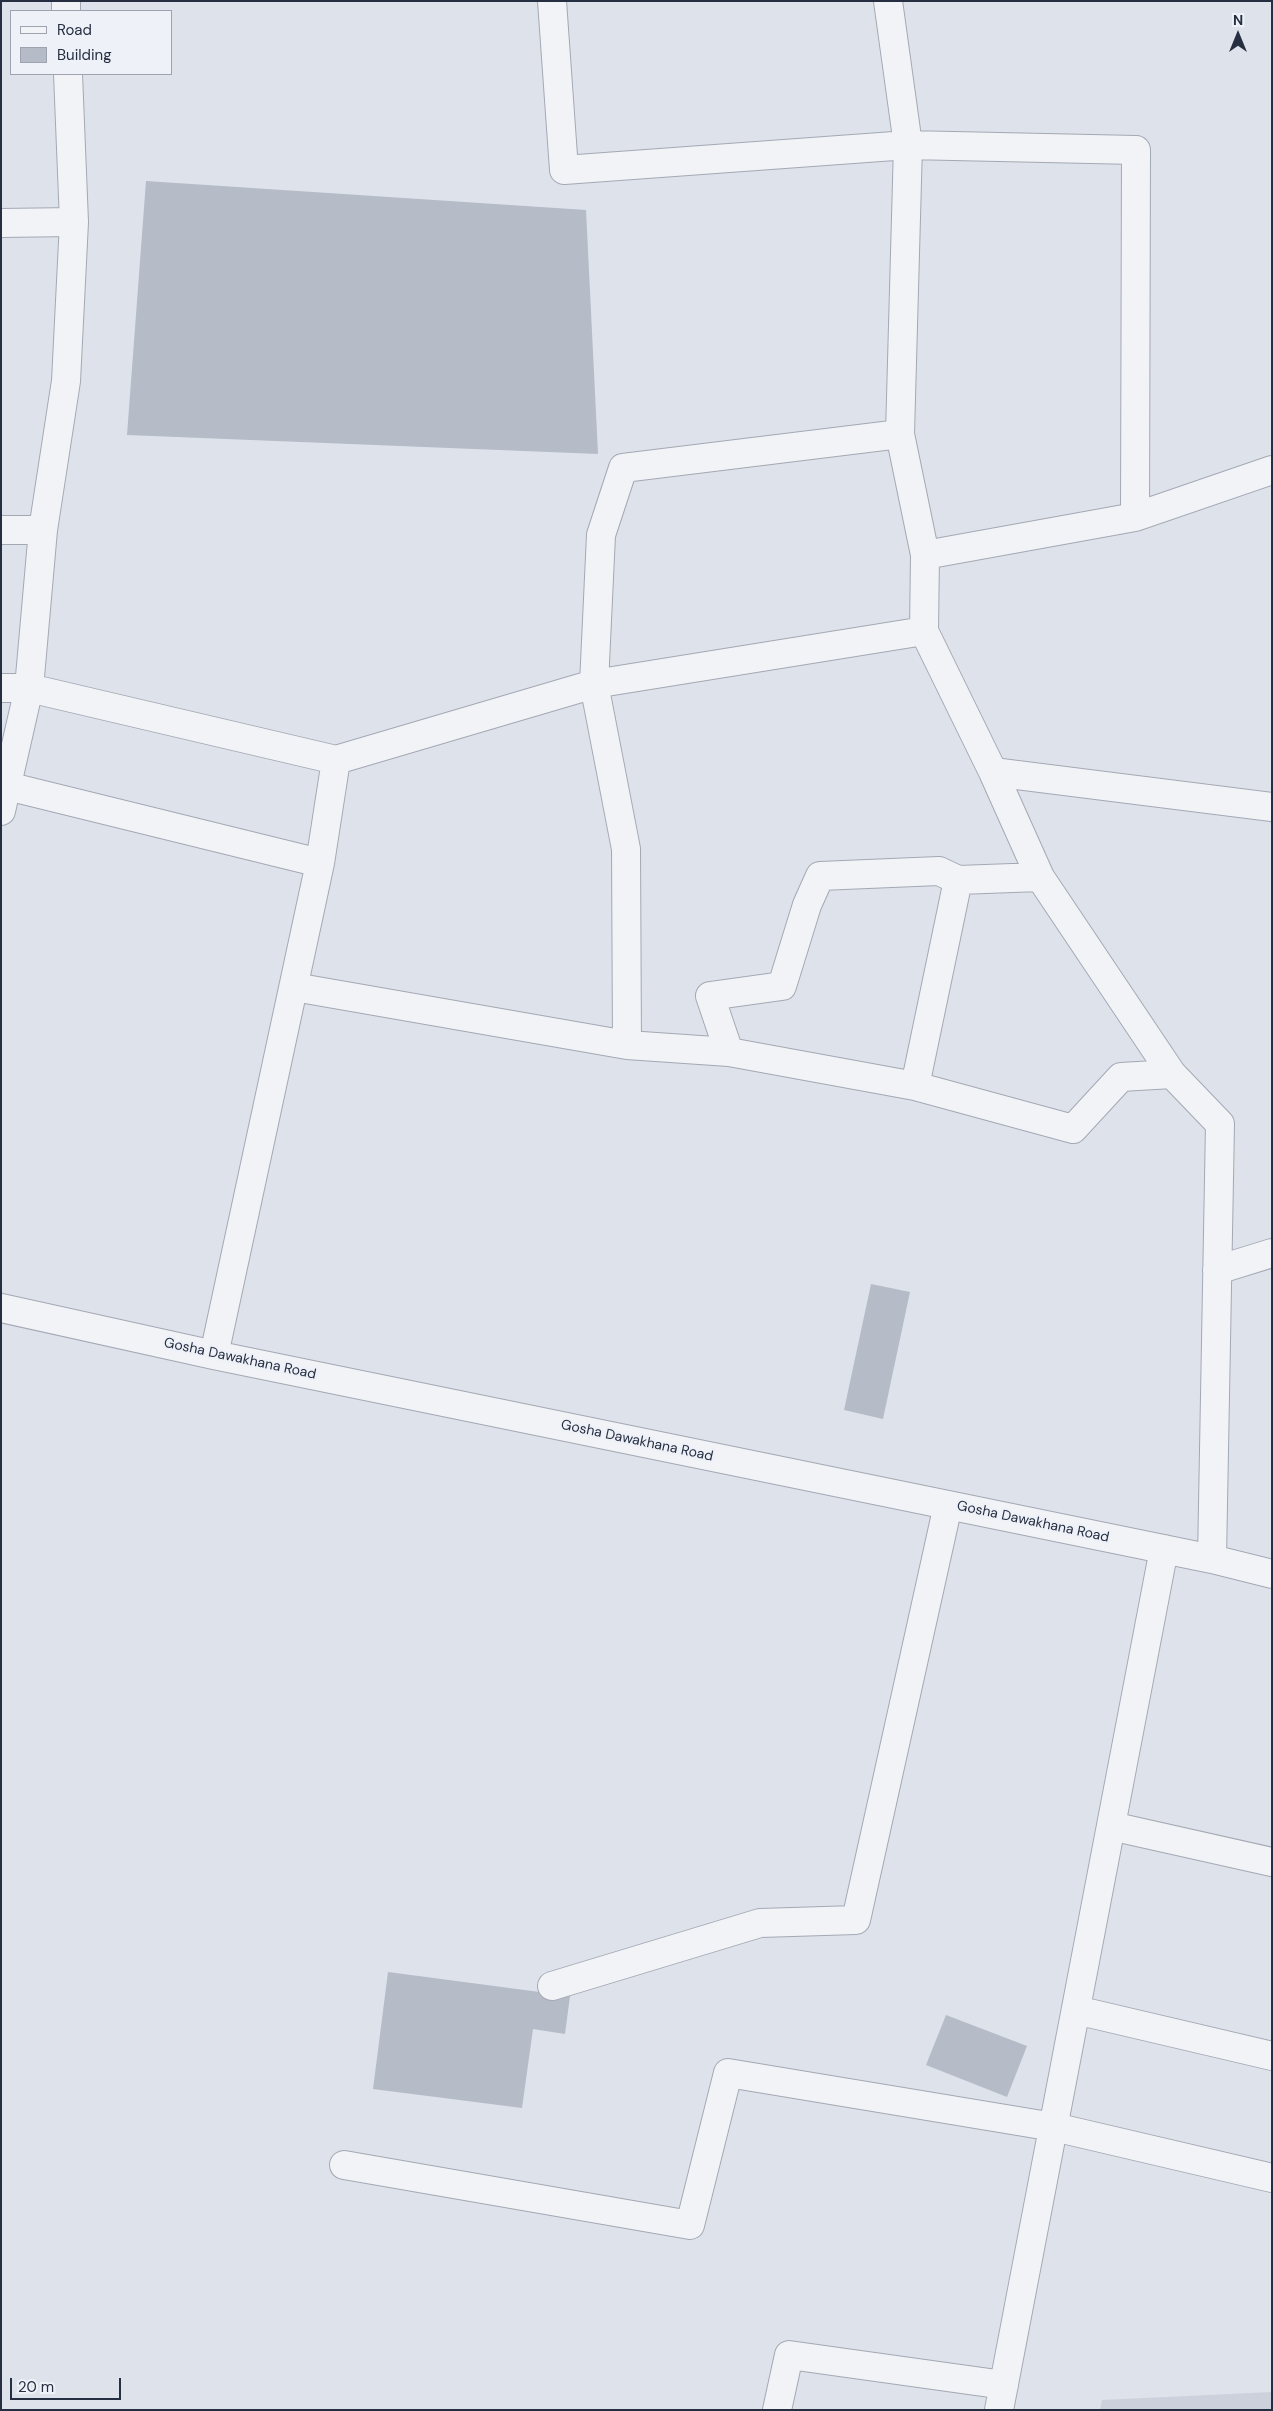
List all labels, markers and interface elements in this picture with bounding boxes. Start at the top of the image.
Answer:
legend [10,10,172,75]
north arrow [1213,10,1263,60]
text: N [1233,11,1243,29]
text: Road [57,20,92,40]
text: Building [57,45,112,65]
street label: Gosha Dawakhana Road [162,1335,318,1383]
street label: Gosha Dawakhana Road [559,1417,715,1465]
street label: Gosha Dawakhana Road [955,1498,1111,1546]
scale bar [12,2368,124,2400]
text: 20 m [18,2377,54,2397]

